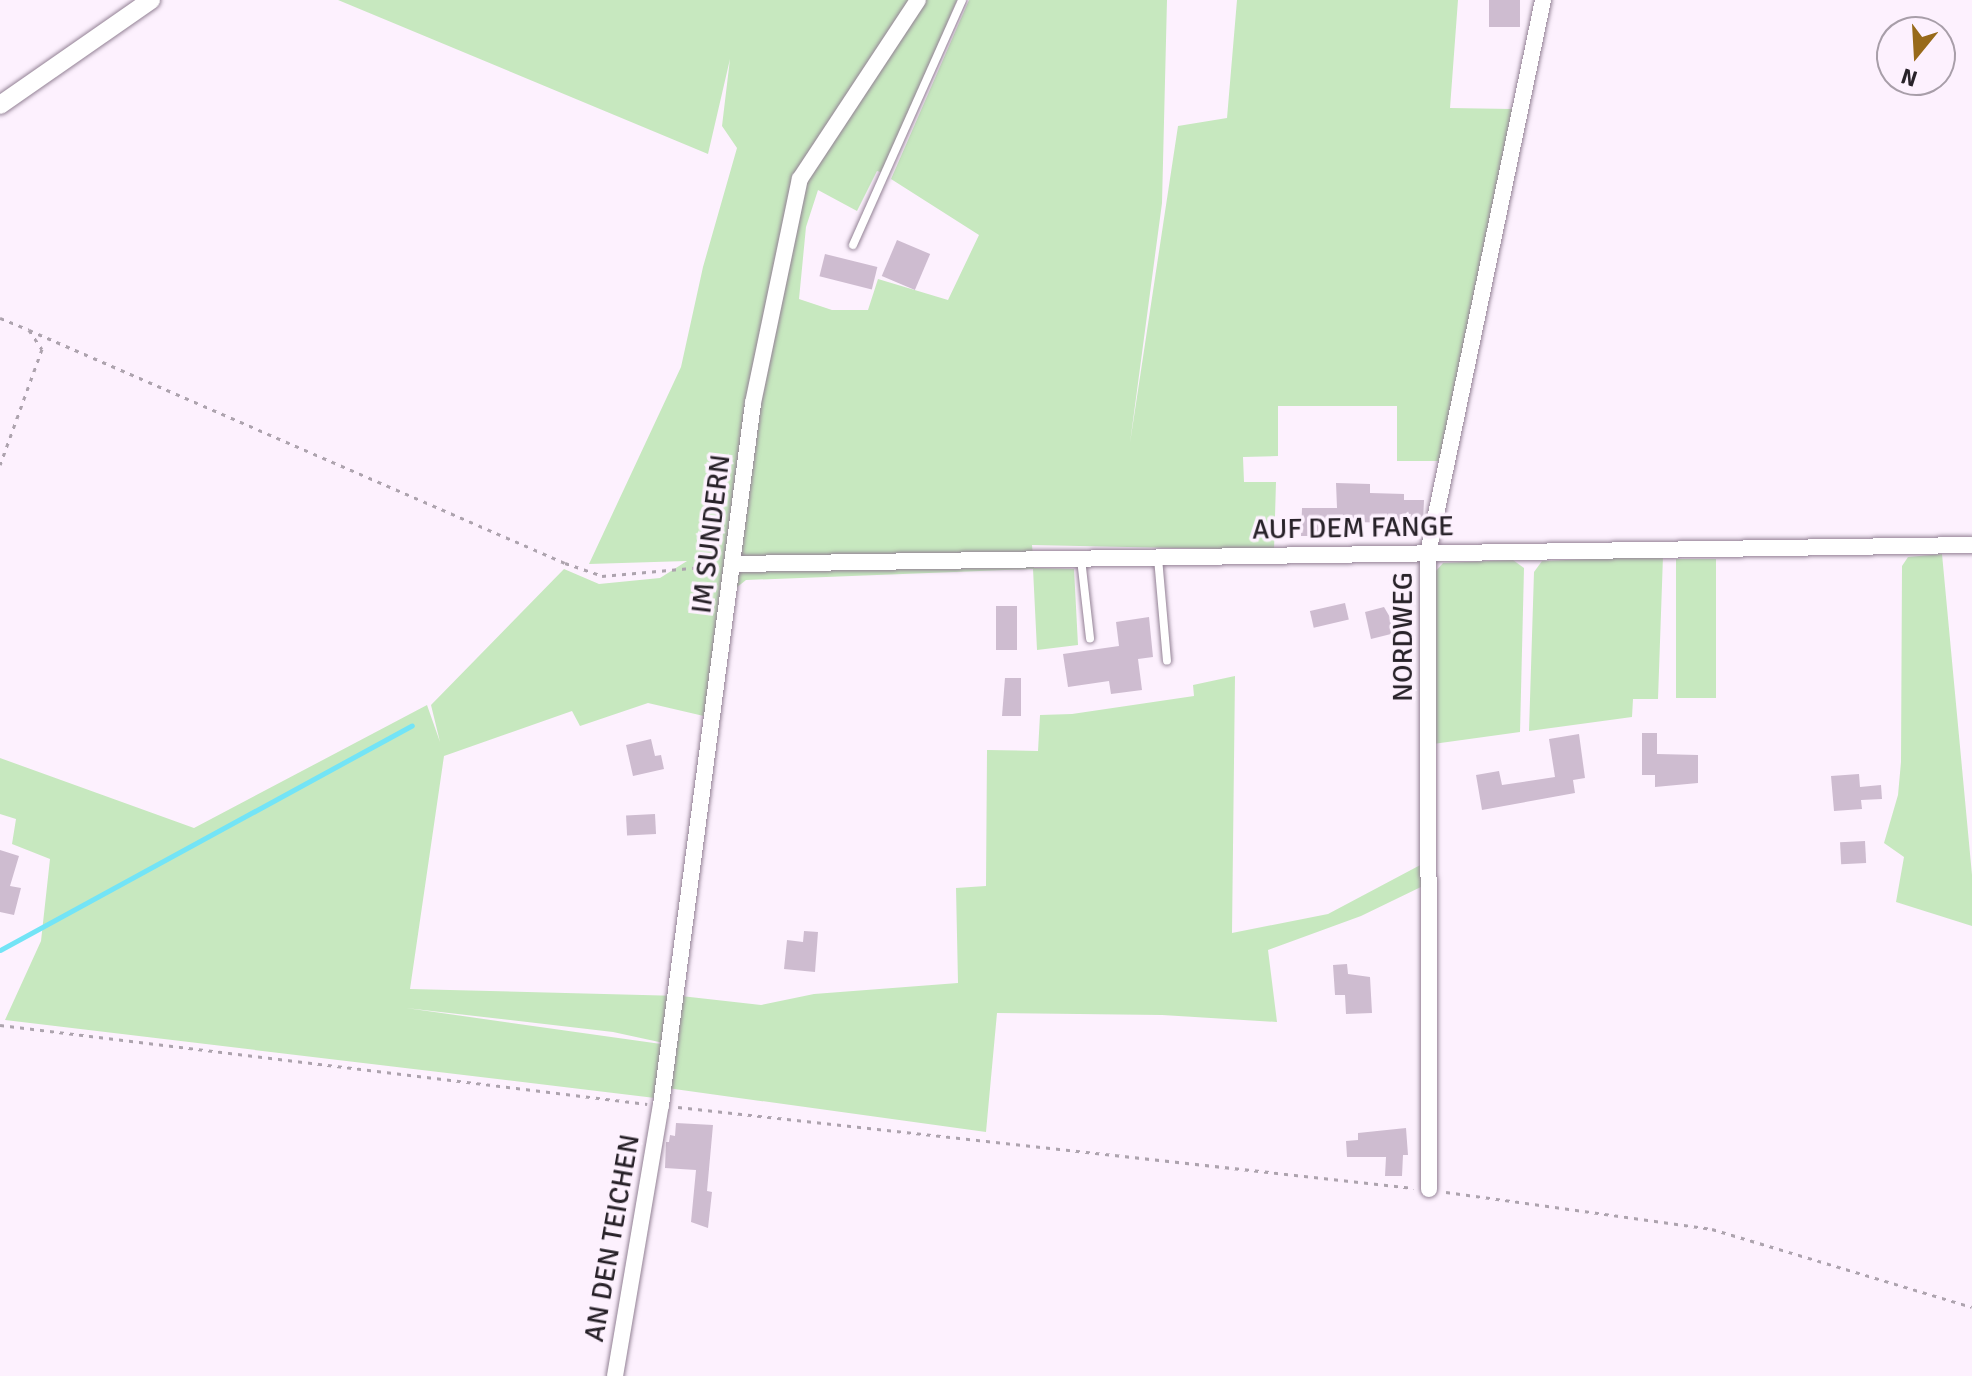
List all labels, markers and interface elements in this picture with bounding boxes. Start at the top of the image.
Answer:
north arrow [1876,16,1956,96]
text: N [1898,62,1921,93]
street label: IM SUNDERN [685,452,737,616]
street label: AUF DEM FANGE [1252,509,1454,547]
street label: NORDWEG [1386,572,1420,702]
street label: AN DEN TEICHEN [577,1132,647,1344]

